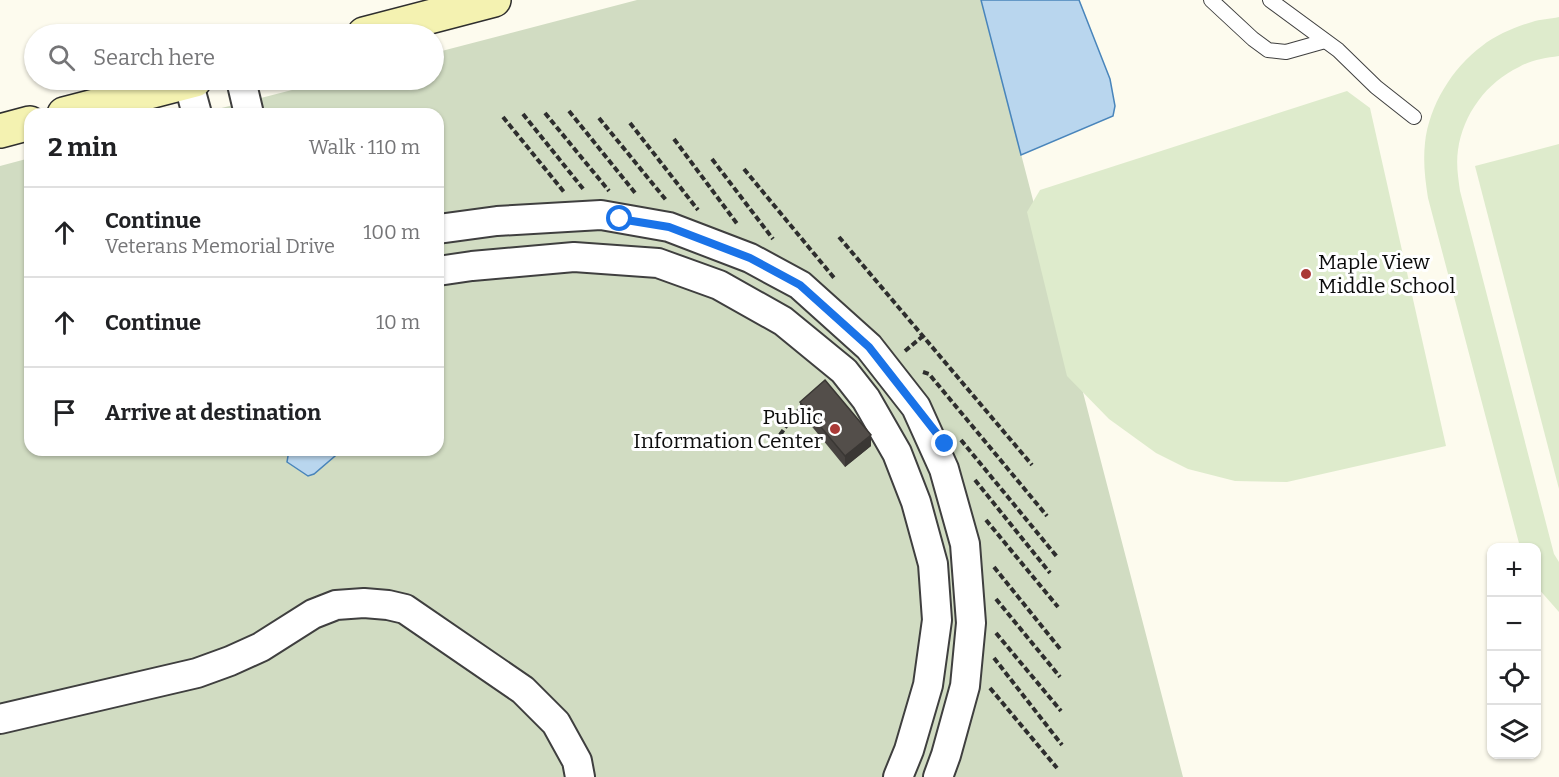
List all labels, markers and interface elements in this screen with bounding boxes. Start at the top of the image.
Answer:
search box [24,24,444,90]
icon: search [45,41,78,74]
text: Search here [93,44,215,71]
text: 2 min [48,132,117,163]
text: Walk · 110 m [309,135,420,159]
route start [606,205,632,231]
text: Continue [105,207,201,234]
icon: ahead [48,216,81,249]
text: 100 m [363,220,420,244]
text: Veterans Memorial Drive [105,234,335,258]
place label: Maple View Middle School [1318,249,1456,299]
marker: Maple View Middle School [1299,267,1313,281]
icon: ahead [48,306,81,339]
text: Continue [105,309,201,336]
text: 10 m [376,310,420,334]
icon: arrive [48,396,81,429]
text: Arrive at destination [105,399,321,426]
place label: Public Information Center [633,404,823,454]
marker: Public Information Center [828,422,842,436]
route end [931,430,957,456]
map controls [1487,543,1541,759]
button: + [1487,543,1541,597]
button: − [1487,597,1541,651]
button: locate [1487,651,1541,705]
button: layers [1487,705,1541,759]

